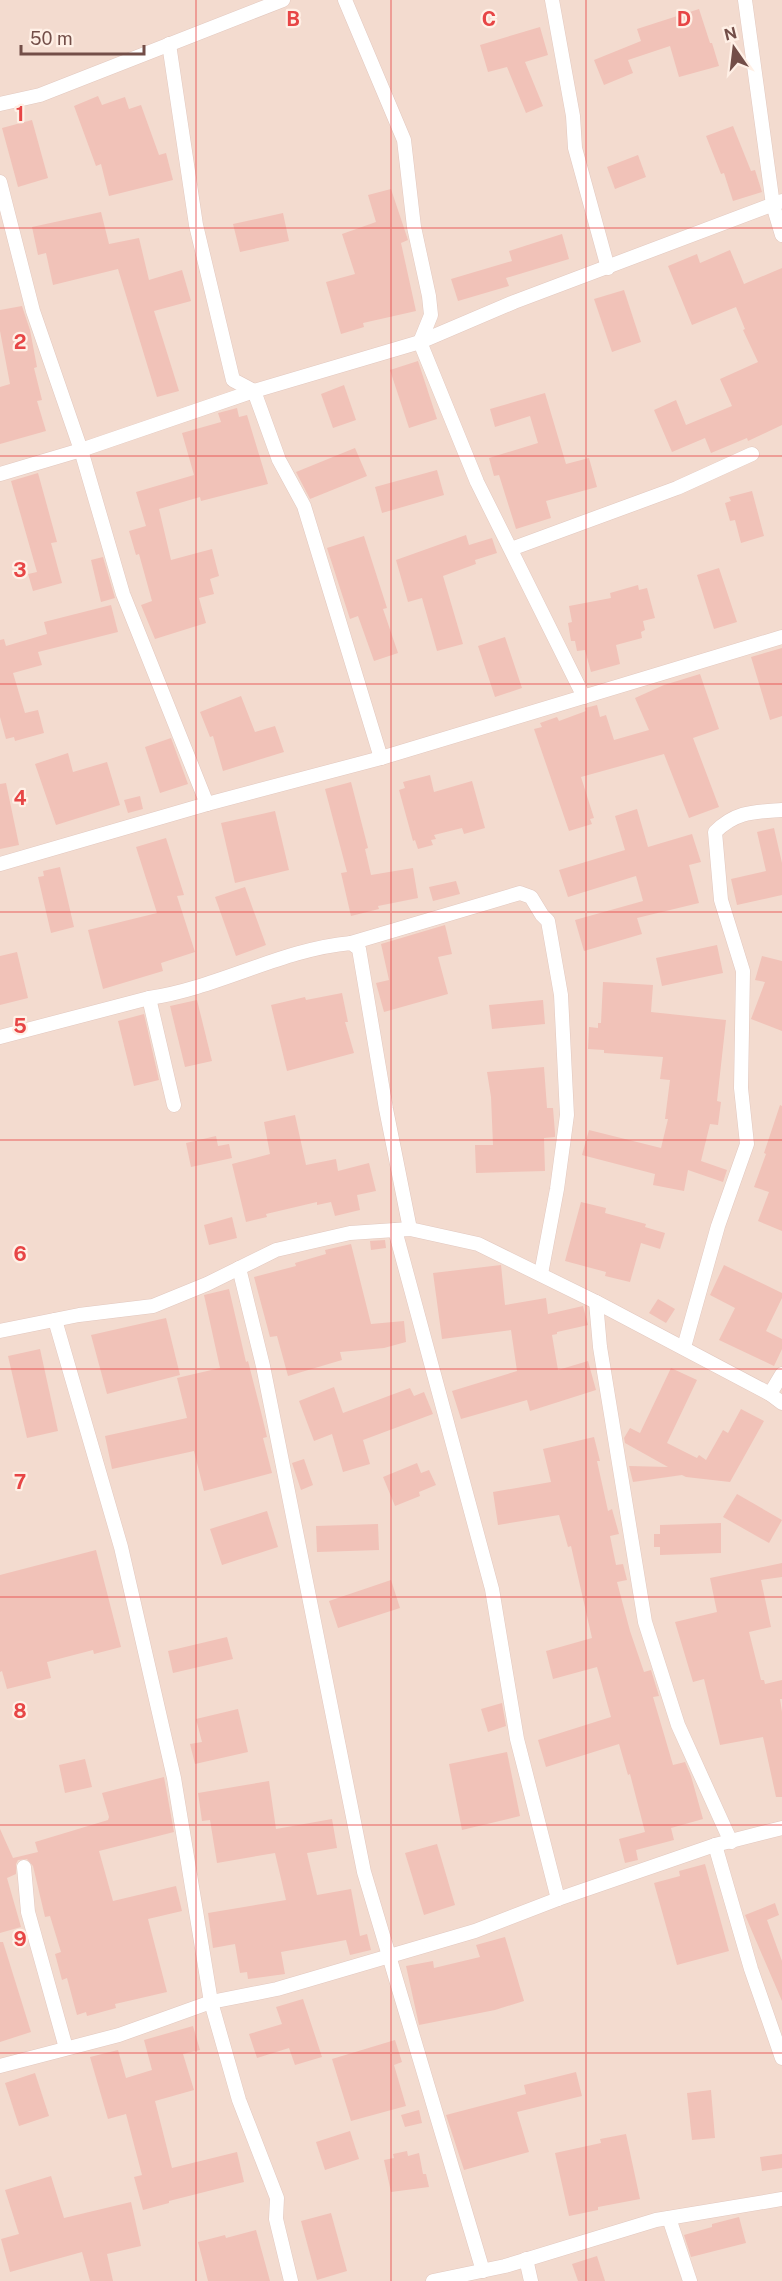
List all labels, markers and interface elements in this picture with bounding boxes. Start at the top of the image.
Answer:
text: B [286,7,300,31]
text: C [482,7,496,31]
text: D [677,7,691,31]
scale bar [21,18,144,56]
north arrow [704,18,764,78]
text: N [722,23,739,45]
text: 50 m [30,28,73,49]
text: 1 [16,102,24,126]
text: 2 [14,330,26,354]
text: 3 [13,558,27,582]
text: 4 [13,786,27,810]
text: 5 [13,1014,27,1038]
text: 6 [13,1242,27,1266]
text: 7 [14,1470,26,1494]
text: 8 [13,1699,27,1723]
text: 9 [13,1927,27,1951]

